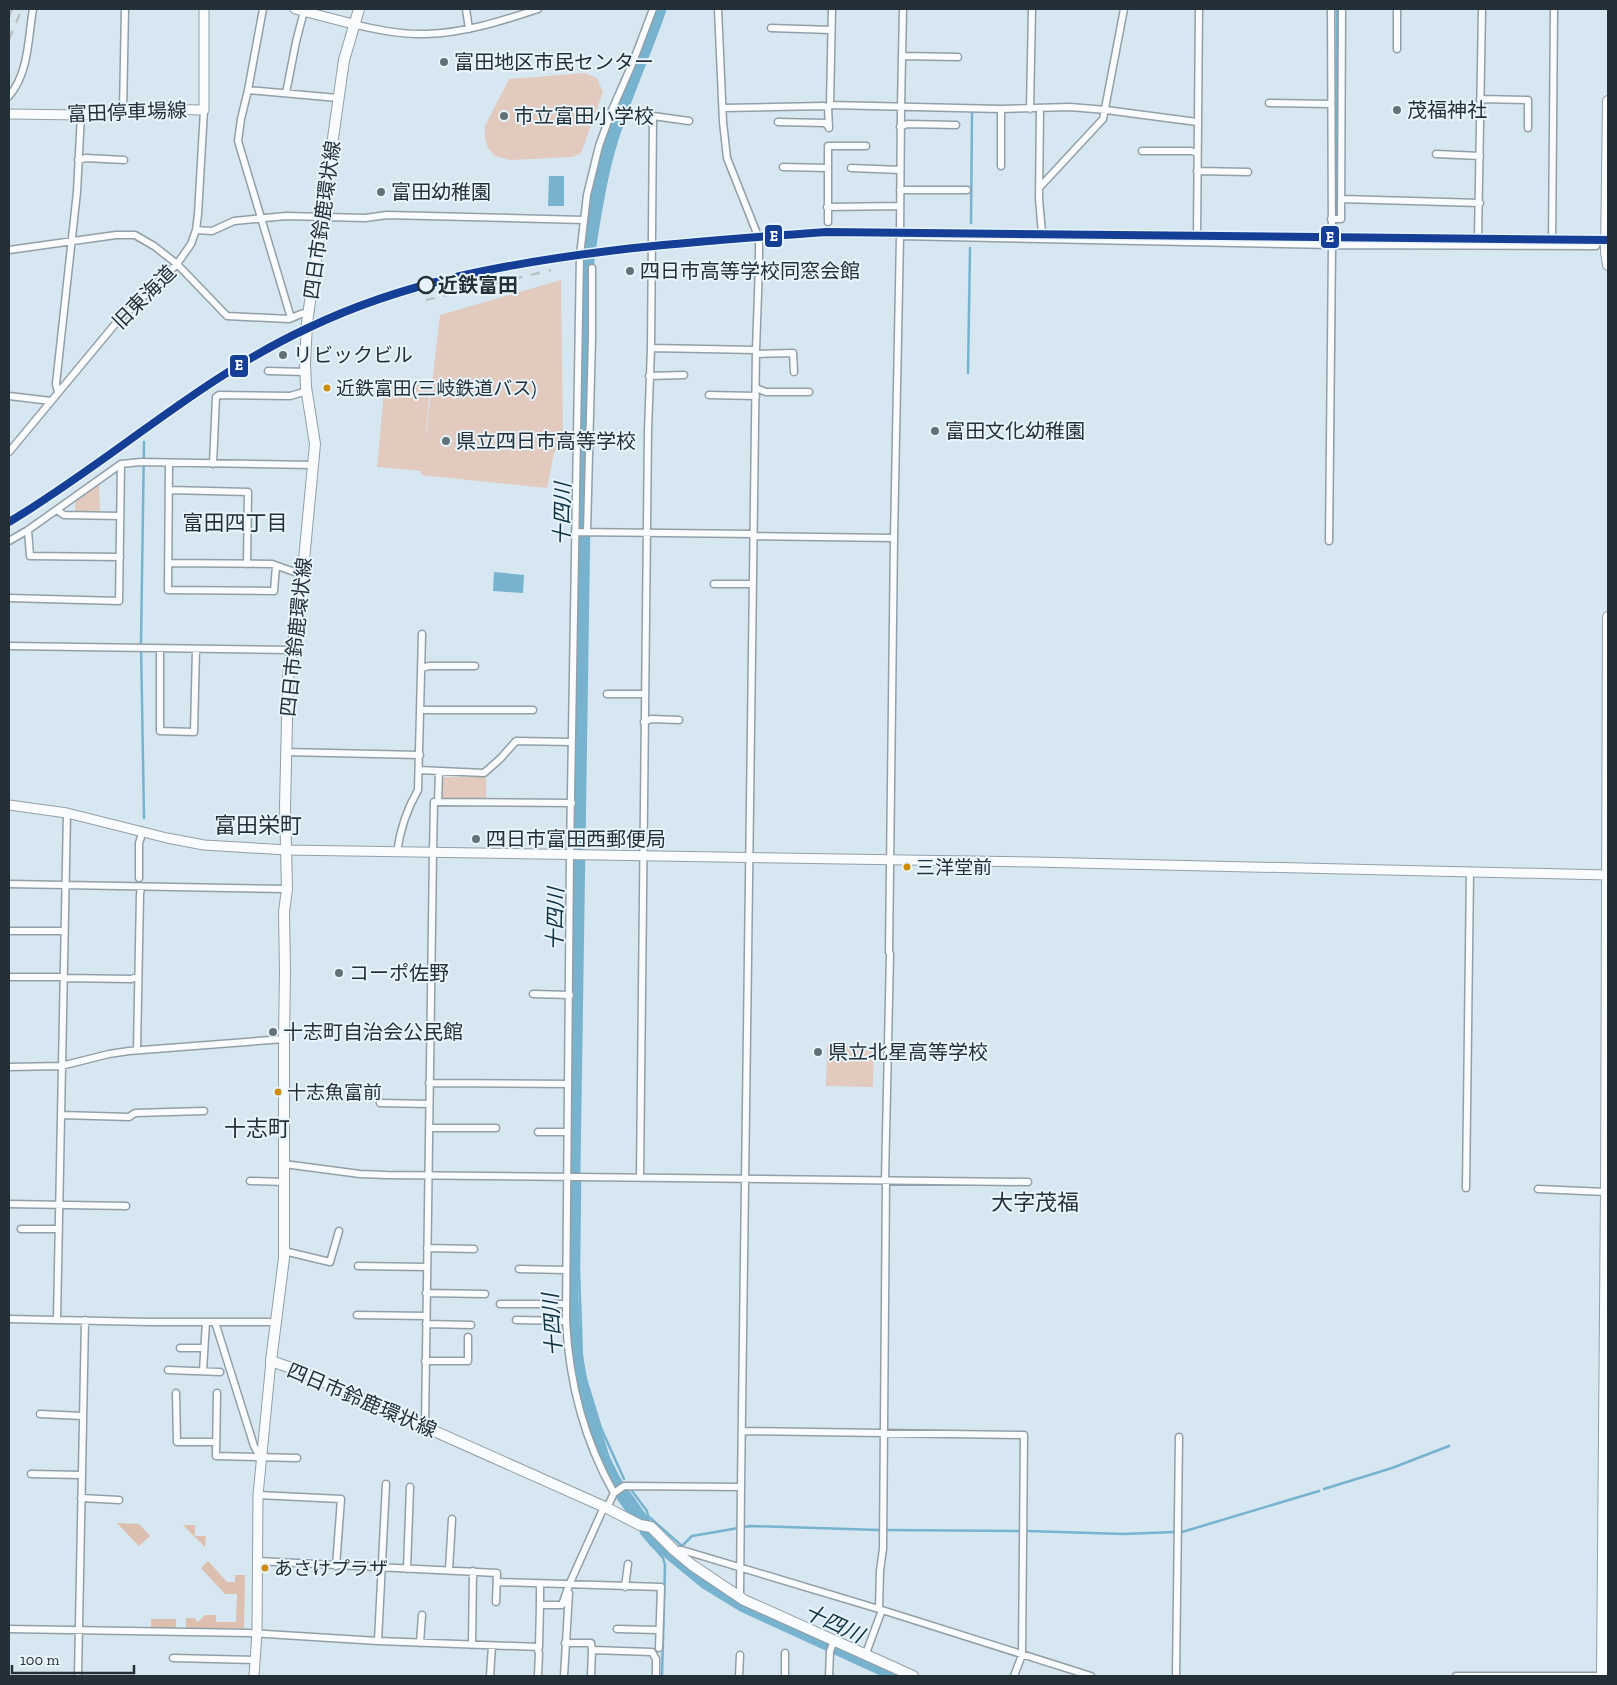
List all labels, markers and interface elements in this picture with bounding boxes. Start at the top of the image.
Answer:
place label: 富田地区市民センター [454,50,654,74]
marker: 富田地区市民センター [438,56,450,68]
street label: 富田停車場線 [67,98,187,126]
place label: 茂福神社 [1407,98,1487,122]
place label: 市立富田小学校 [514,104,654,128]
marker: 茂福神社 [1391,104,1403,116]
marker: 市立富田小学校 [498,110,510,122]
street label: 四日市鈴鹿環状線 [299,139,345,301]
place label: 富田幼稚園 [391,180,491,204]
marker: 富田幼稚園 [375,186,387,198]
line badge: E [764,224,783,248]
line badge: E [1320,225,1340,249]
text: E [770,228,778,245]
text: E [1326,229,1334,246]
place label: 四日市高等学校同窓会館 [640,259,860,283]
street label: 旧東海道 [107,260,181,334]
marker: 四日市高等学校同窓会館 [624,265,636,277]
place label: 近鉄富田 [438,273,518,297]
marker: 近鉄富田 [417,276,435,294]
place label: リビックビル [293,343,413,367]
marker: リビックビル [277,349,289,361]
line badge: E [229,354,249,378]
text: E [235,357,243,374]
place label: 近鉄富田(三岐鉄道バス) [336,377,536,400]
marker: 近鉄富田(三岐鉄道バス) [322,383,332,393]
place label: 富田文化幼稚園 [945,419,1085,443]
marker: 富田文化幼稚園 [929,425,941,437]
place label: 県立四日市高等学校 [456,429,636,453]
marker: 県立四日市高等学校 [440,435,452,447]
water label: 十四川 [549,480,575,546]
district label: 富田四丁目 [183,510,288,535]
street label: 四日市鈴鹿環状線 [276,556,316,718]
district label: 富田栄町 [214,812,302,839]
place label: 四日市富田西郵便局 [486,827,666,851]
marker: 四日市富田西郵便局 [470,833,482,845]
place label: 三洋堂前 [916,856,992,879]
marker: 三洋堂前 [902,862,912,872]
water label: 十四川 [542,885,568,951]
place label: コーポ佐野 [349,961,449,985]
marker: コーポ佐野 [333,967,345,979]
place label: 十志町自治会公民館 [283,1020,463,1044]
marker: 十志町自治会公民館 [267,1026,279,1038]
place label: 県立北星高等学校 [828,1040,988,1064]
marker: 県立北星高等学校 [812,1046,824,1058]
place label: 十志魚富前 [287,1081,382,1104]
marker: 十志魚富前 [273,1087,283,1097]
district label: 十志町 [224,1115,290,1142]
district label: 大字茂福 [991,1189,1079,1216]
water label: 十四川 [537,1291,567,1357]
street label: 四日市鈴鹿環状線 [284,1358,440,1442]
place label: あさけプラザ [274,1557,388,1580]
marker: あさけプラザ [260,1563,270,1573]
water label: 十四川 [800,1598,870,1648]
scale bar [12,1642,135,1674]
text: 100 m [20,1651,59,1669]

